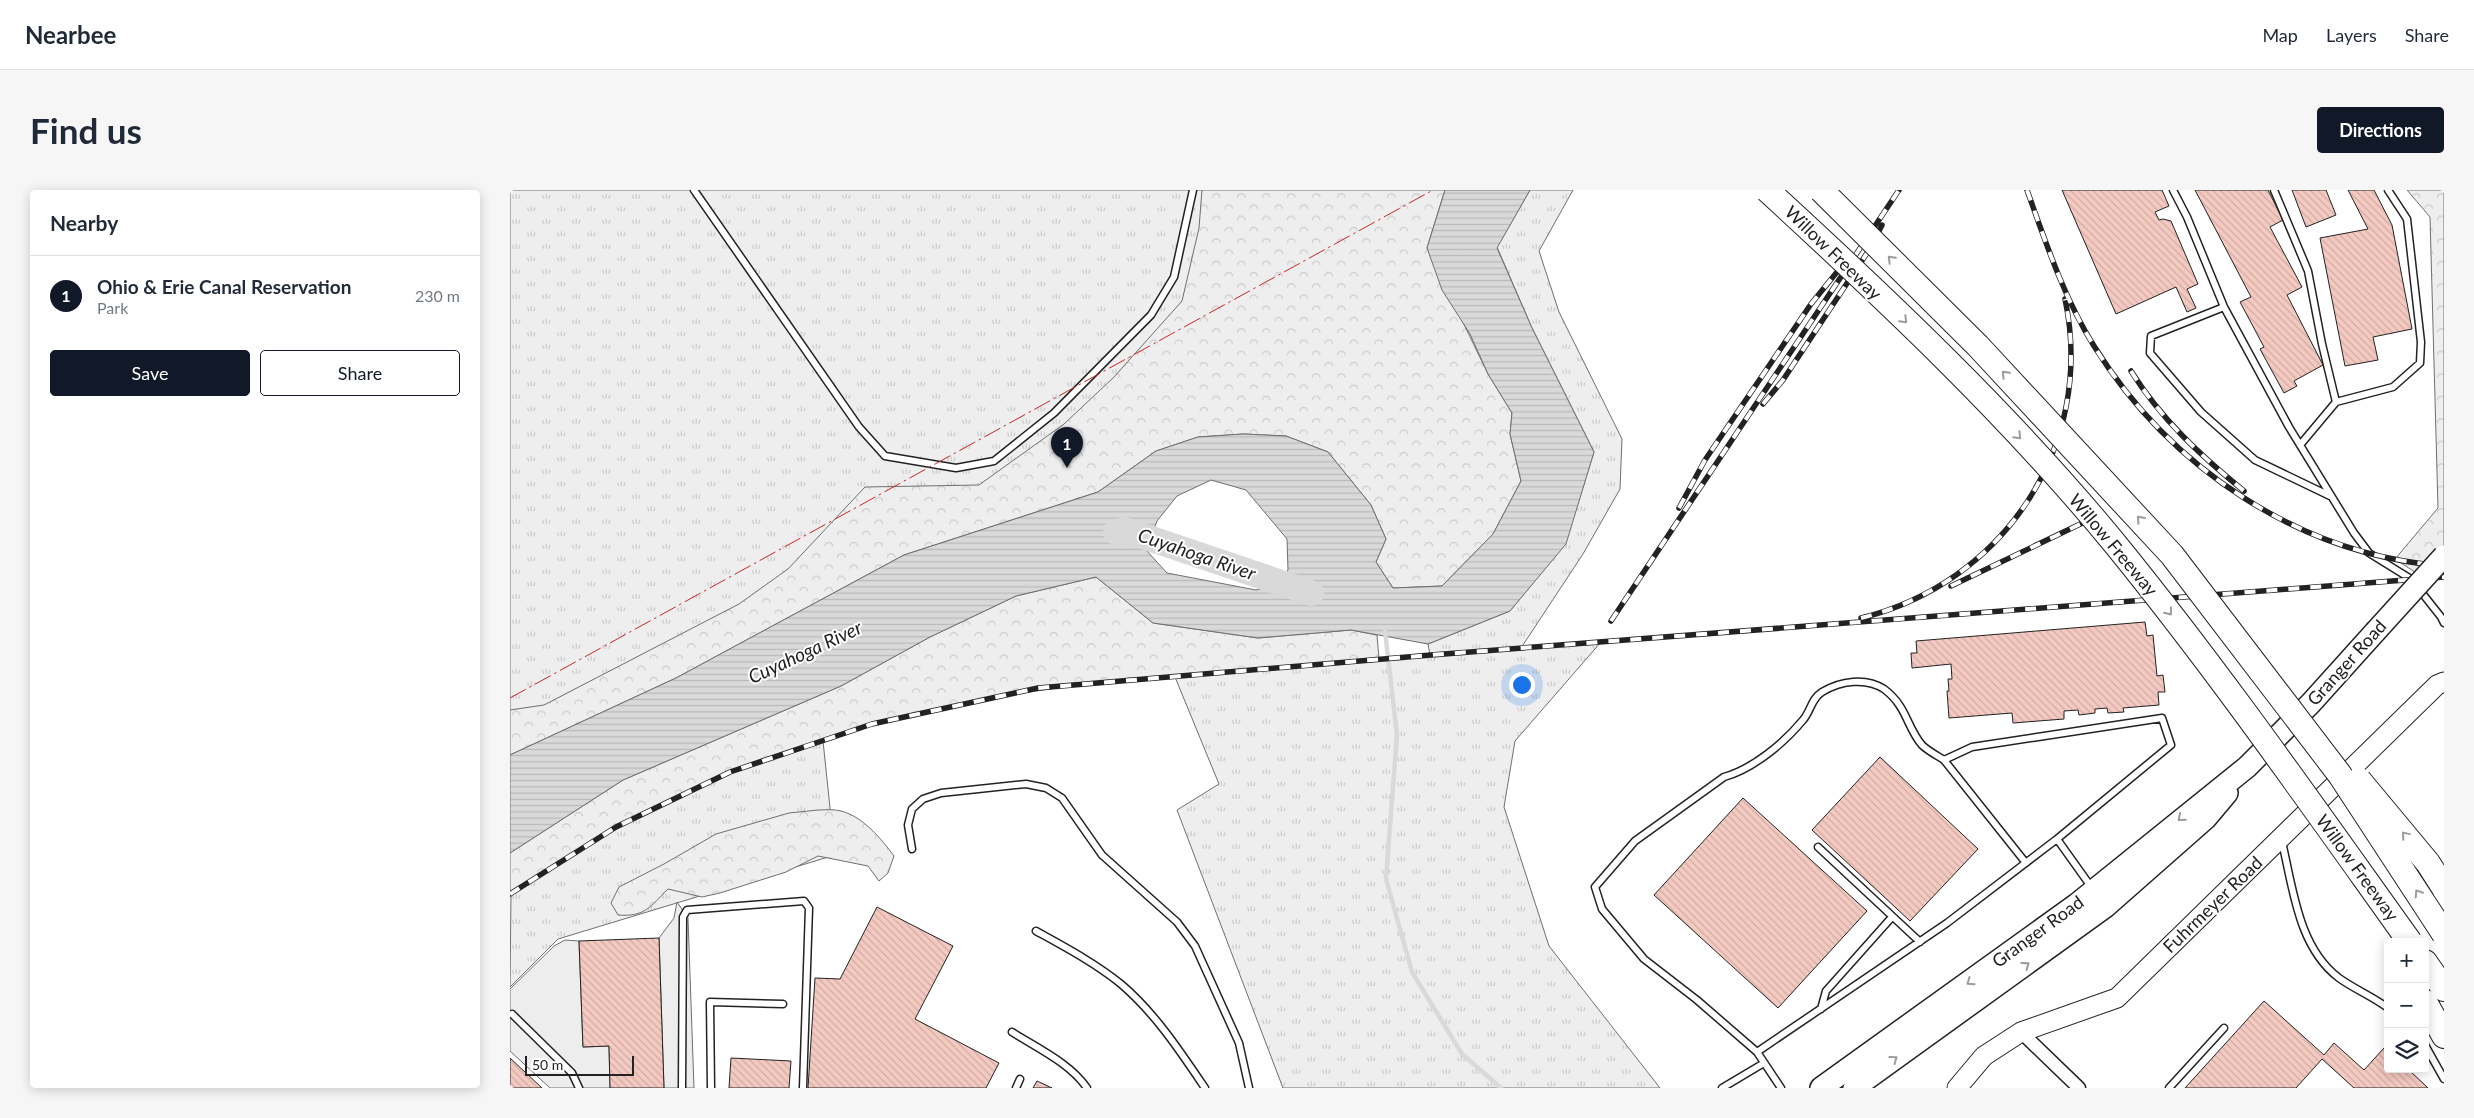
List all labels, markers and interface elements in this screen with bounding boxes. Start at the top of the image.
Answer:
text: Nearbee [25,20,116,49]
text: Map [2262,24,2298,46]
text: Layers [2326,24,2377,46]
text: Share [2405,24,2449,46]
button: Directions [2317,107,2444,153]
text: Find us [30,109,142,151]
street label: Willow Freeway [1781,200,1887,305]
text: Nearby [50,210,118,235]
one-way arrow [1888,256,1897,265]
text: Ohio & Erie Canal Reservation [97,275,351,298]
text: 1 [61,286,71,305]
text: 230 m [415,286,460,305]
text: Park [97,298,128,317]
one-way arrow [1898,314,1907,323]
button: Save [50,350,250,396]
button: Share [260,350,460,396]
one-way arrow [2002,371,2011,380]
pin: 1 [1051,427,1083,468]
one-way arrow [2012,430,2021,439]
street label: Willow Freeway [2065,489,2163,600]
one-way arrow [2137,515,2146,524]
water label: Cuyahoga River [1135,523,1259,585]
one-way arrow [2164,606,2172,615]
water label: Cuyahoga River [744,615,866,688]
street label: Granger Road [2302,615,2391,710]
your location [1509,672,1535,698]
street label: Willow Freeway [2312,810,2404,926]
one-way arrow [2178,813,2187,821]
one-way arrow [2402,832,2410,841]
street label: Fuhrmeyer Road [2158,851,2267,957]
one-way arrow [2414,890,2424,899]
street label: Granger Road [1987,891,2088,972]
map controls [2384,938,2429,1073]
button: + [2384,938,2429,983]
one-way arrow [2020,962,2030,971]
one-way arrow [1966,976,1975,985]
button: − [2384,983,2429,1028]
button: layers [2384,1028,2429,1073]
scale bar [525,1053,634,1076]
text: 50 m [532,1056,563,1073]
one-way arrow [1888,1056,1898,1065]

